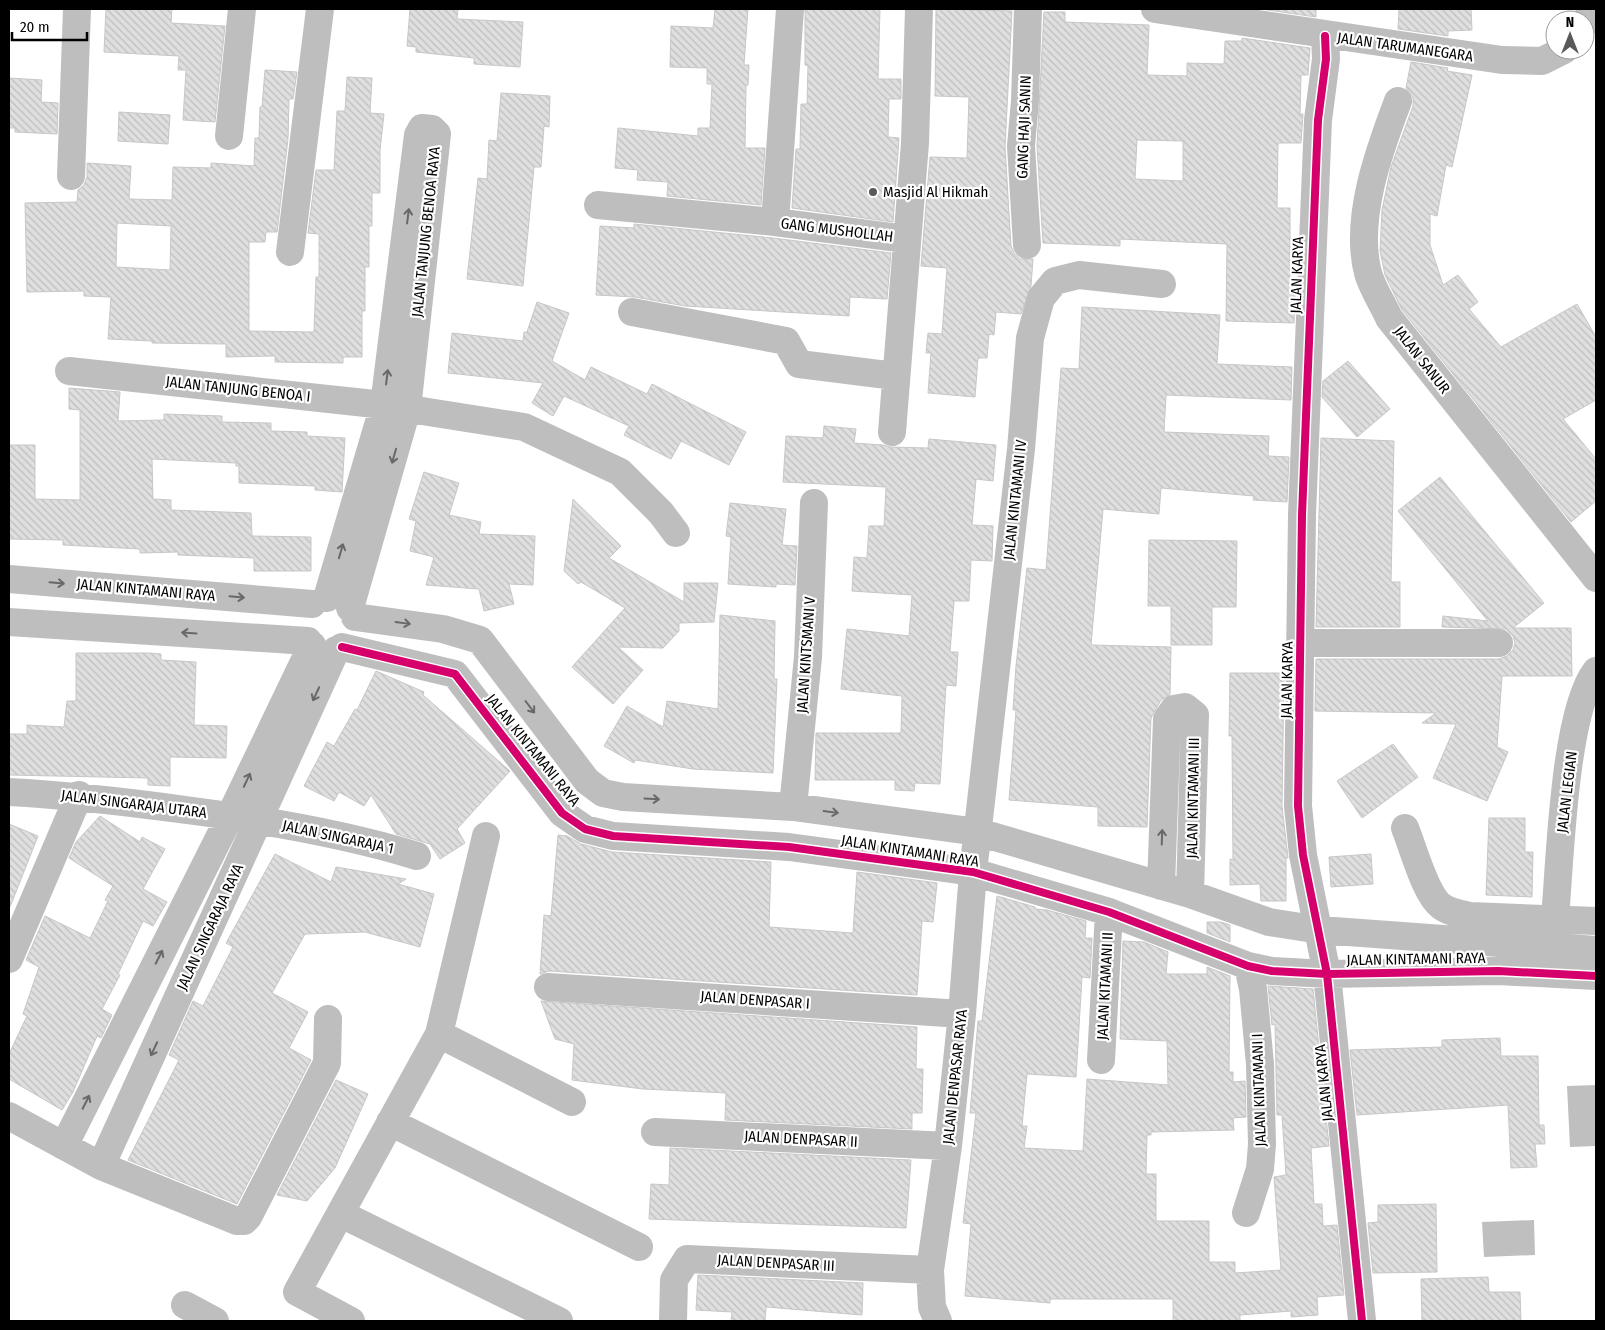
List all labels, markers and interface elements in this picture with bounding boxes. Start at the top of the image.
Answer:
scale bar [12,10,88,42]
north arrow [1545,10,1595,60]
text: N [1566,14,1574,31]
text: 20 m [20,18,50,36]
street label: JALAN TARUMANEGARA [1336,29,1474,65]
street label: GANG HAJI SANIN [1013,75,1035,179]
street label: JALAN TANJUNG BENOA RAYA [408,146,444,318]
place label: Masjid Al Hikmah [883,183,988,201]
marker: Masjid Al Hikmah [867,186,879,198]
one-way arrow [403,208,413,224]
street label: GANG MUSHOLLAH [780,214,894,246]
street label: JALAN KARYA [1287,236,1307,314]
street label: JALAN SANUR [1390,323,1454,397]
one-way arrow [382,370,392,386]
street label: JALAN TANJUNG BENOA I [165,372,311,406]
street label: JALAN KINTAMANI IV [1000,439,1030,561]
one-way arrow [388,448,398,464]
one-way arrow [336,543,346,559]
street label: JALAN KINTAMANI RAYA [76,575,216,605]
one-way arrow [49,578,65,587]
one-way arrow [228,593,244,602]
street label: JALAN KINTSMANI V [793,596,819,714]
one-way arrow [395,618,411,628]
one-way arrow [182,629,198,638]
street label: JALAN KARYA [1277,641,1297,719]
one-way arrow [311,686,321,701]
street label: JALAN KINTAMANI RAYA [482,690,584,810]
one-way arrow [524,700,535,713]
street label: JALAN KINTAMANI III [1183,737,1203,859]
street label: JALAN LEGIAN [1553,750,1581,834]
one-way arrow [243,773,252,788]
street label: JALAN SINGARAJA UTARA [60,786,208,822]
one-way arrow [643,794,659,803]
one-way arrow [823,808,839,818]
street label: JALAN SINGARAJA 1 [281,816,395,858]
one-way arrow [1158,829,1167,845]
street label: JALAN KINTAMANI RAYA [840,831,980,871]
street label: JALAN SINGARAJA RAYA [173,861,247,993]
street label: JALAN KITAMANI II [1093,932,1117,1040]
street label: JALAN KINTAMANI RAYA [1346,949,1486,969]
one-way arrow [155,950,164,965]
street label: JALAN DENPASAR I [700,987,810,1013]
street label: JALAN DENPASAR RAYA [939,1008,971,1145]
street label: JALAN KINTAMANI I [1248,1033,1270,1147]
one-way arrow [149,1041,159,1056]
street label: JALAN KARYA [1311,1043,1337,1122]
one-way arrow [81,1095,91,1110]
street label: JALAN DENPASAR II [744,1127,858,1151]
street label: JALAN DENPASAR III [717,1251,835,1275]

